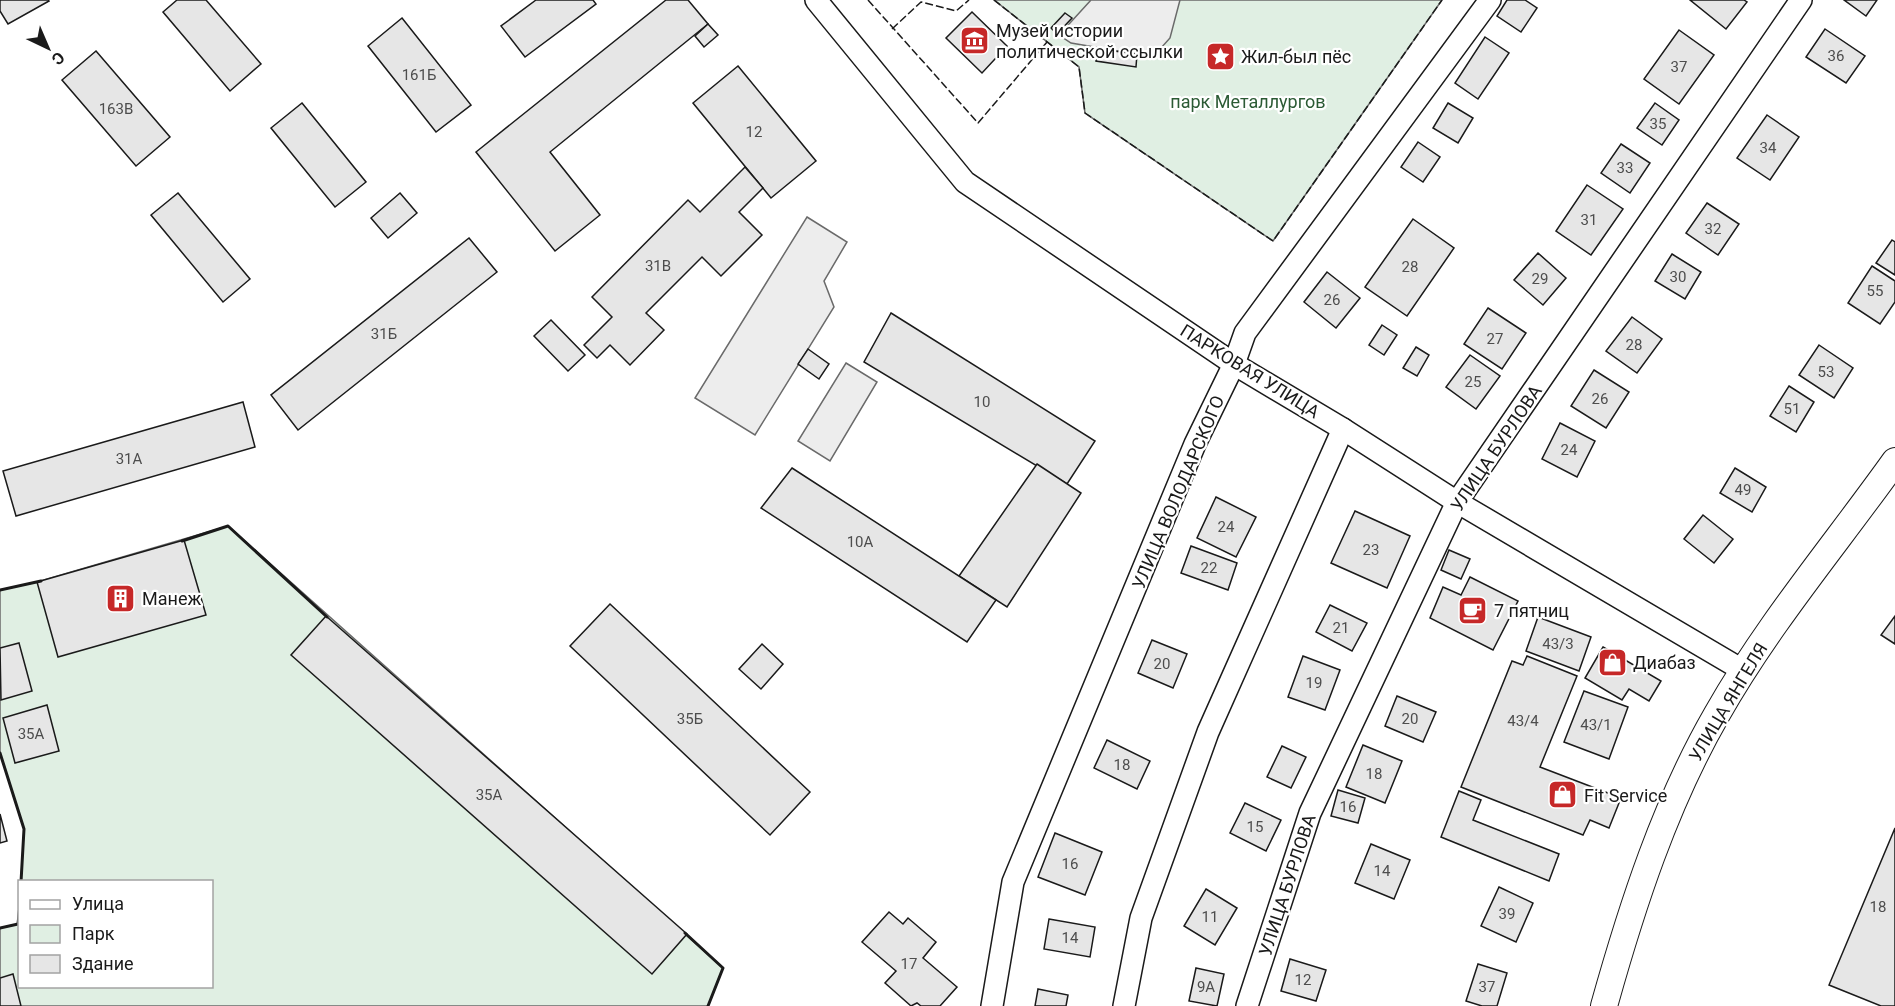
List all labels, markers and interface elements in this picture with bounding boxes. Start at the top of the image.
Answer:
north arrow [18,18,78,78]
place label: Музей истории политической ссылки [996,20,1183,62]
museum icon: Музей истории политической ссылки [959,24,991,56]
place icon: Жил-был пёс [1204,40,1236,72]
place label: Жил-был пёс [1241,46,1351,67]
house number: 36 [1828,47,1844,65]
text: С [48,48,68,69]
house number: 37 [1671,58,1687,76]
house number: 161Б [402,66,436,84]
park label: парк Металлургов [1170,91,1326,112]
house number: 163В [99,100,133,118]
house number: 35 [1650,115,1666,133]
house number: 12 [746,123,762,141]
house number: 34 [1760,139,1777,157]
house number: 33 [1617,159,1633,177]
house number: 31 [1581,211,1597,229]
house number: 32 [1705,220,1721,238]
house number: 31В [645,257,671,275]
house number: 28 [1402,258,1418,276]
house number: 30 [1670,268,1686,286]
house number: 29 [1532,270,1548,288]
house number: 55 [1867,282,1883,300]
house number: 26 [1324,291,1340,309]
street label: ПАРКОВАЯ УЛИЦА [1177,320,1324,422]
house number: 31Б [371,325,397,343]
house number: 27 [1487,330,1503,348]
house number: 28 [1626,336,1642,354]
house number: 53 [1818,363,1834,381]
house number: 25 [1465,373,1481,391]
street label: УЛИЦА БУРЛОВА [1446,381,1546,515]
house number: 26 [1592,390,1608,408]
street label: УЛИЦА ВОЛОДАРСКОГО [1128,392,1228,592]
house number: 10 [974,393,990,411]
house number: 51 [1784,400,1800,418]
house number: 24 [1561,441,1578,459]
house number: 31А [116,450,143,468]
house number: 49 [1735,481,1751,499]
house number: 24 [1218,518,1235,536]
house number: 10А [847,533,874,551]
house number: 23 [1363,541,1379,559]
house number: 22 [1201,559,1217,577]
building icon: Манеж [105,582,137,614]
place label: Манеж [142,588,201,609]
cafe icon: 7 пятниц [1457,594,1489,626]
place label: 7 пятниц [1494,600,1569,621]
house number: 21 [1333,619,1349,637]
house number: 43/3 [1542,635,1574,653]
street label: УЛИЦА ЯНГЕЛЯ [1684,639,1772,765]
shop icon: Диабаз [1596,646,1628,678]
place label: Диабаз [1633,652,1696,673]
house number: 20 [1154,655,1170,673]
house number: 19 [1306,674,1322,692]
house number: 35Б [677,710,703,728]
house number: 20 [1402,710,1418,728]
house number: 43/4 [1507,712,1539,730]
house number: 43/1 [1580,716,1612,734]
house number: 35А [18,725,45,743]
house number: 18 [1114,756,1130,774]
house number: 18 [1366,765,1382,783]
shop icon: Fit Service [1547,779,1579,811]
place label: Fit Service [1584,785,1667,806]
house number: 35А [476,786,503,804]
house number: 16 [1340,798,1356,816]
street label: УЛИЦА БУРЛОВА [1254,811,1320,958]
house number: 15 [1247,818,1263,836]
house number: 16 [1062,855,1078,873]
house number: 14 [1374,862,1391,880]
legend [18,880,213,988]
text: Улица [72,893,124,914]
house number: 18 [1870,898,1886,916]
house number: 39 [1499,905,1515,923]
house number: 11 [1202,908,1218,926]
text: Парк [72,923,115,944]
house number: 14 [1062,929,1079,947]
text: Здание [72,953,134,974]
house number: 17 [901,955,917,973]
house number: 12 [1295,971,1311,989]
house number: 9А [1197,978,1215,996]
house number: 37 [1479,978,1495,996]

